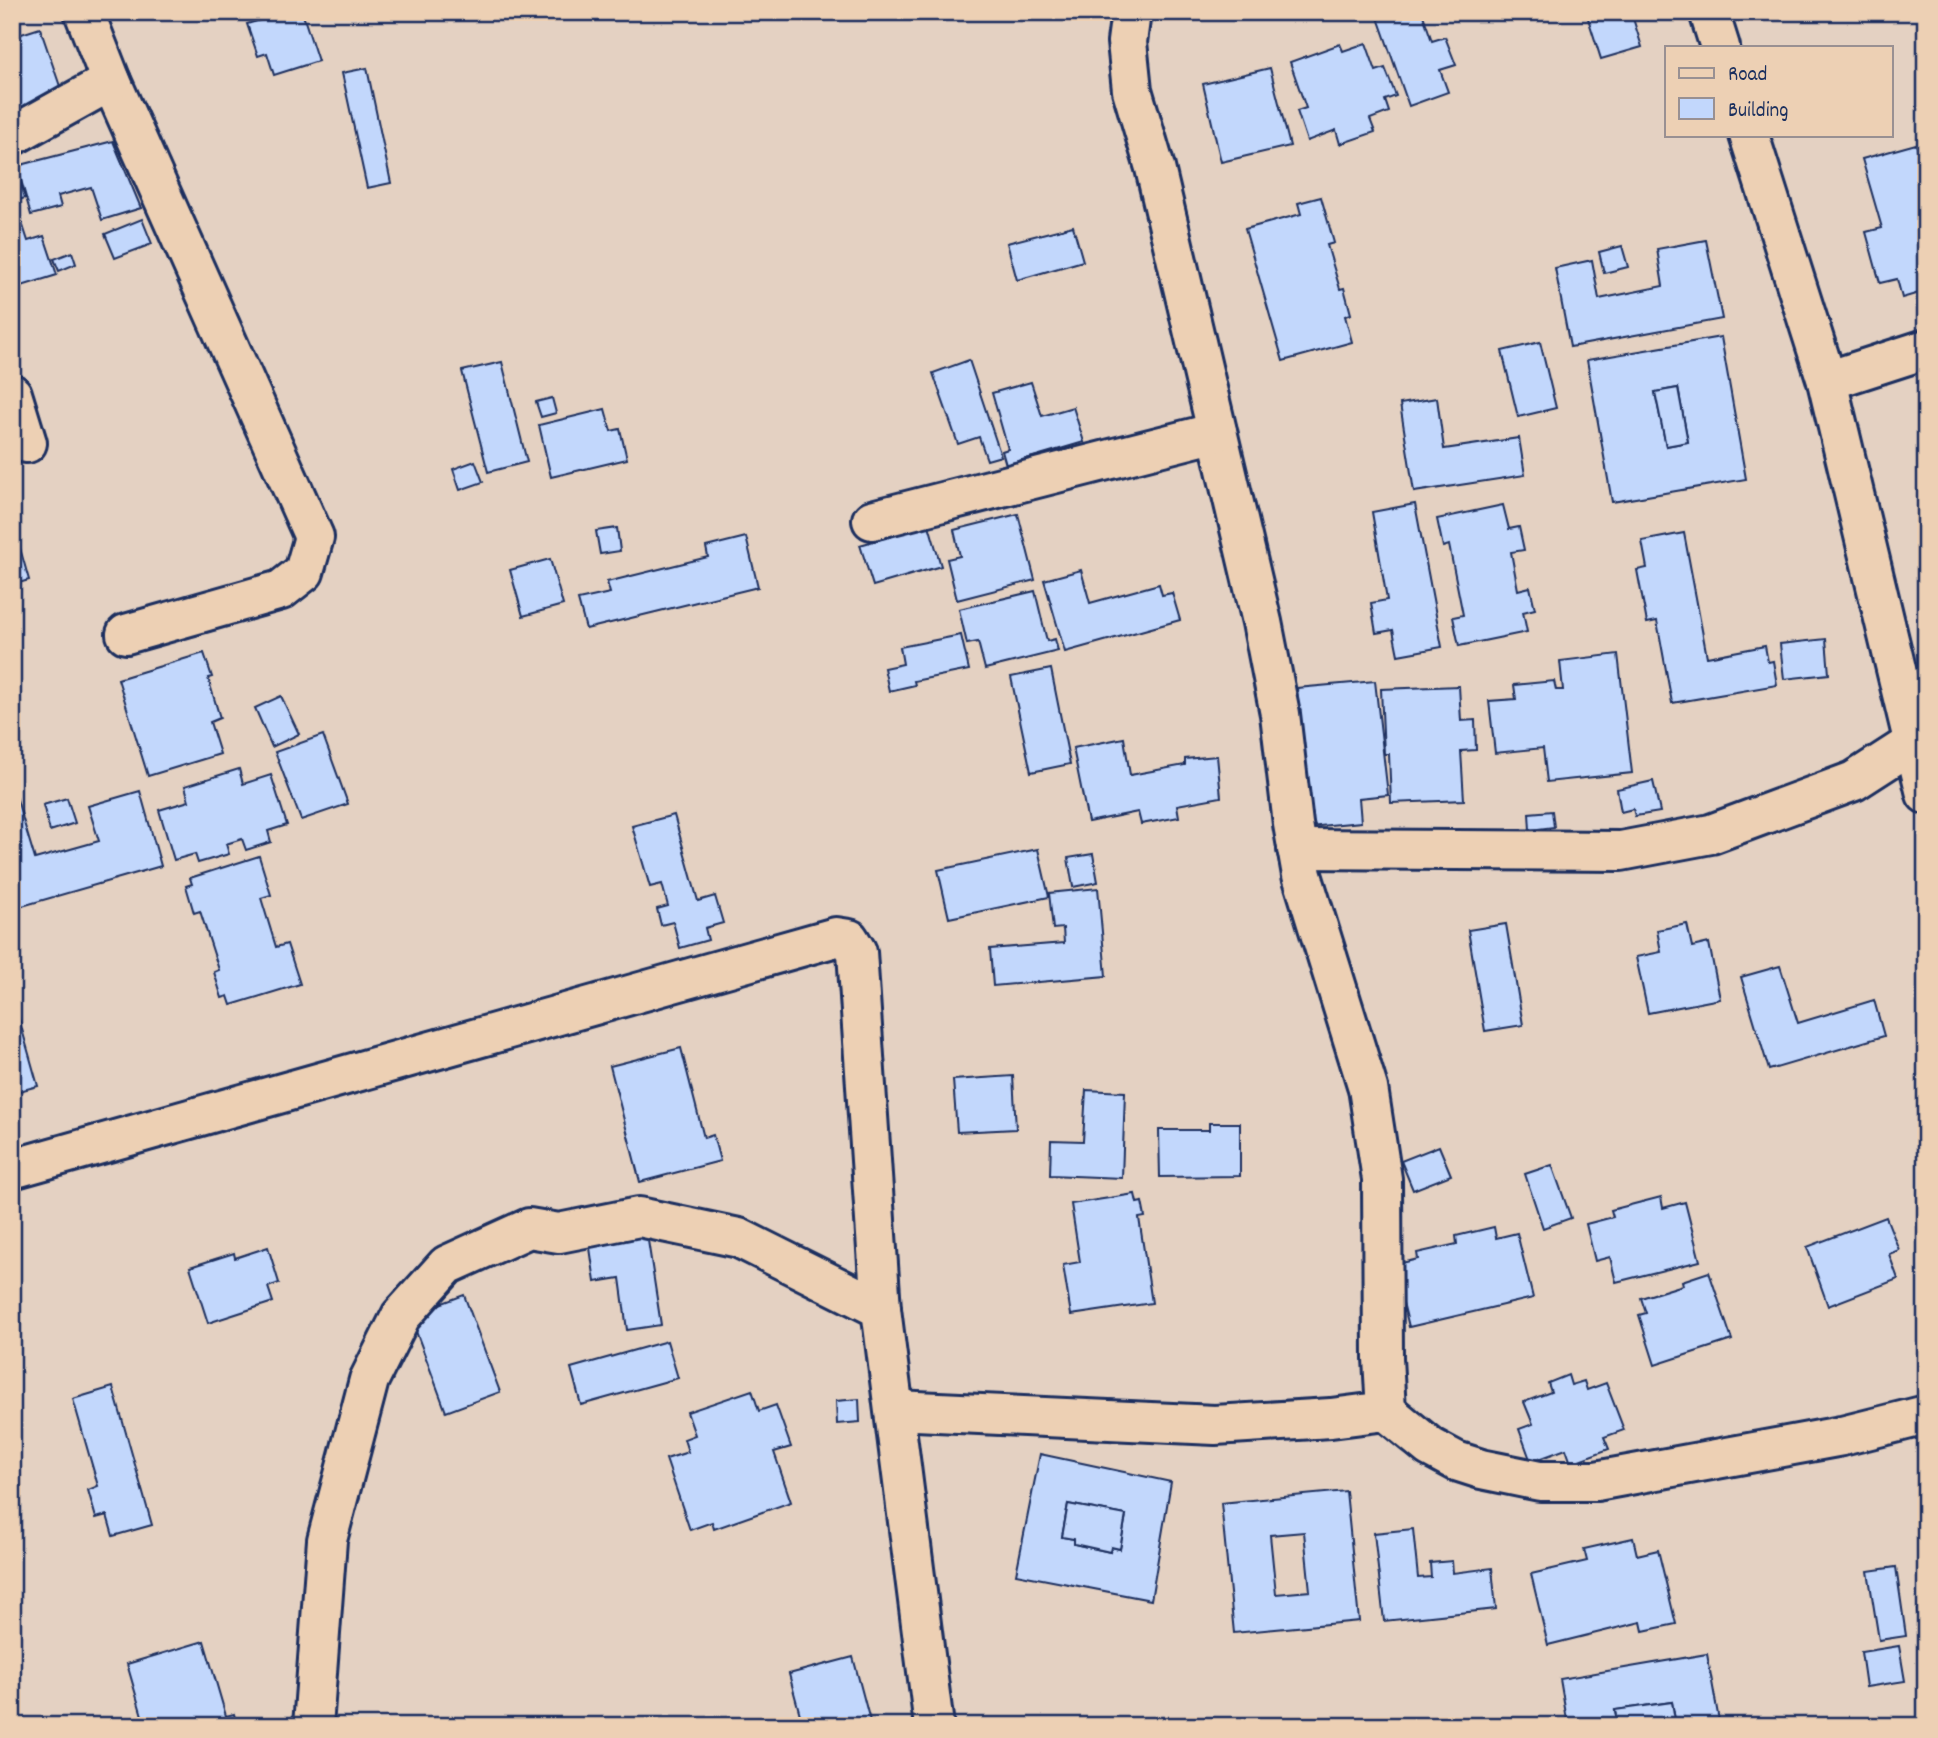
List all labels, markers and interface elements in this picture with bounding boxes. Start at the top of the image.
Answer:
legend [1665,46,1892,136]
text: Road [1728,61,1767,91]
text: Building [1728,97,1788,127]

